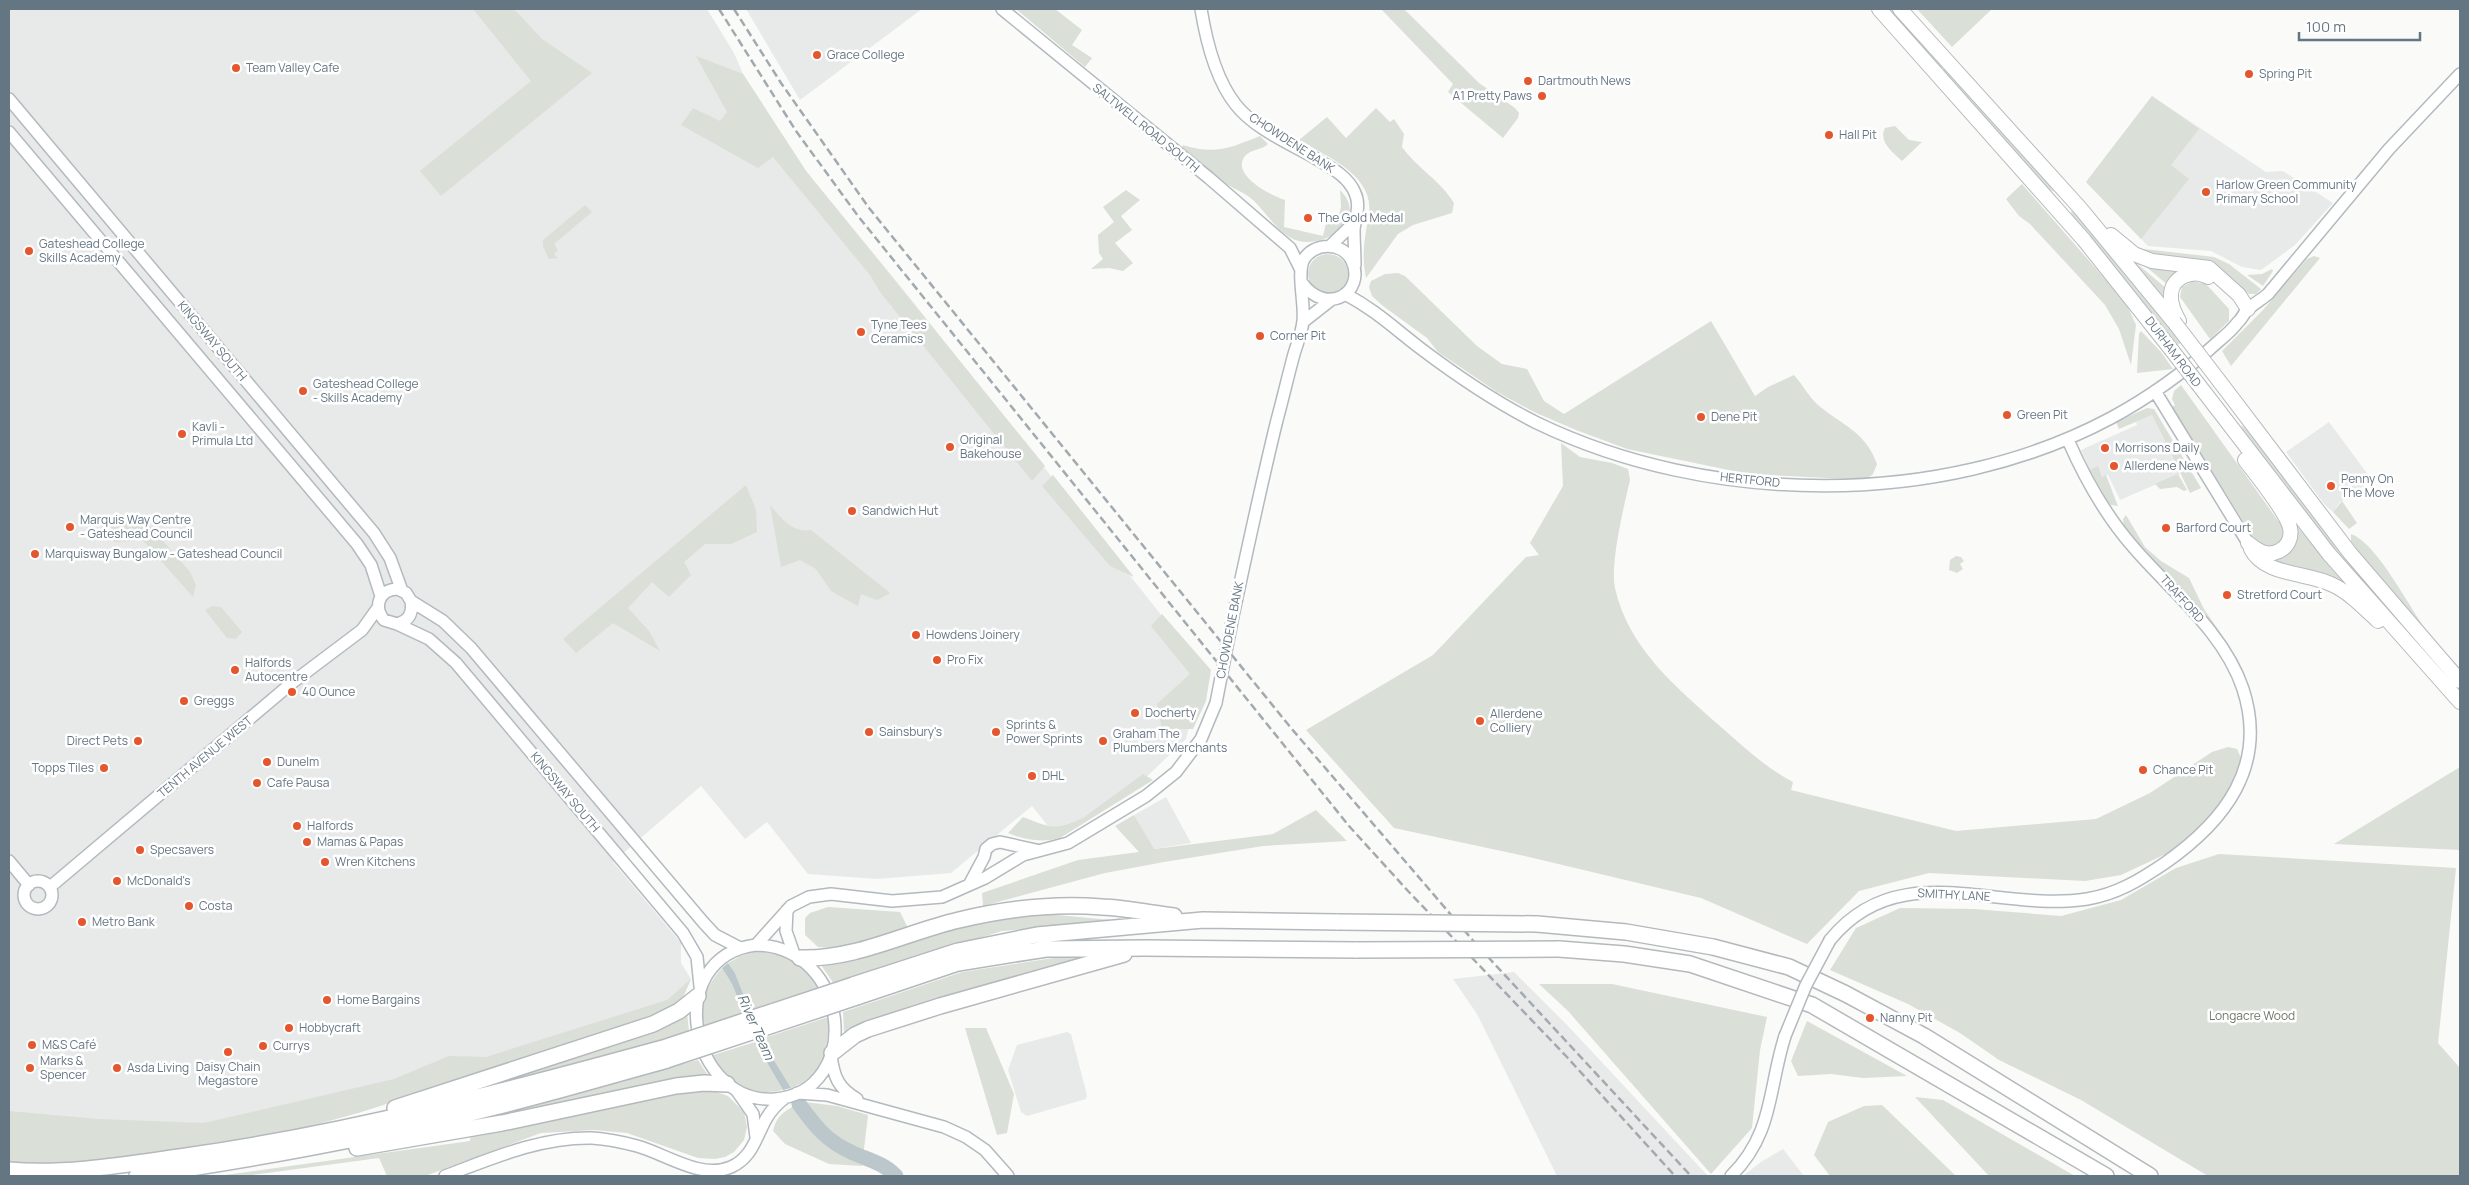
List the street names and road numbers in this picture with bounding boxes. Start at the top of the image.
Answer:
street label: SALTWELL ROAD SOUTH [1089,79,1203,176]
street label: CHOWDENE BANK [1246,108,1339,177]
street label: KINGSWAY SOUTH [174,297,251,384]
street label: DURHAM ROAD [2141,313,2205,390]
street label: HERTFORD [1719,468,1781,491]
street label: TRAFFORD [2156,571,2208,626]
street label: CHOWDENE BANK [1212,579,1247,680]
street label: TENTH AVENUE WEST [154,711,256,801]
street label: KINGSWAY SOUTH [527,748,604,835]
street label: SMITHY LANE [1917,884,1991,905]

